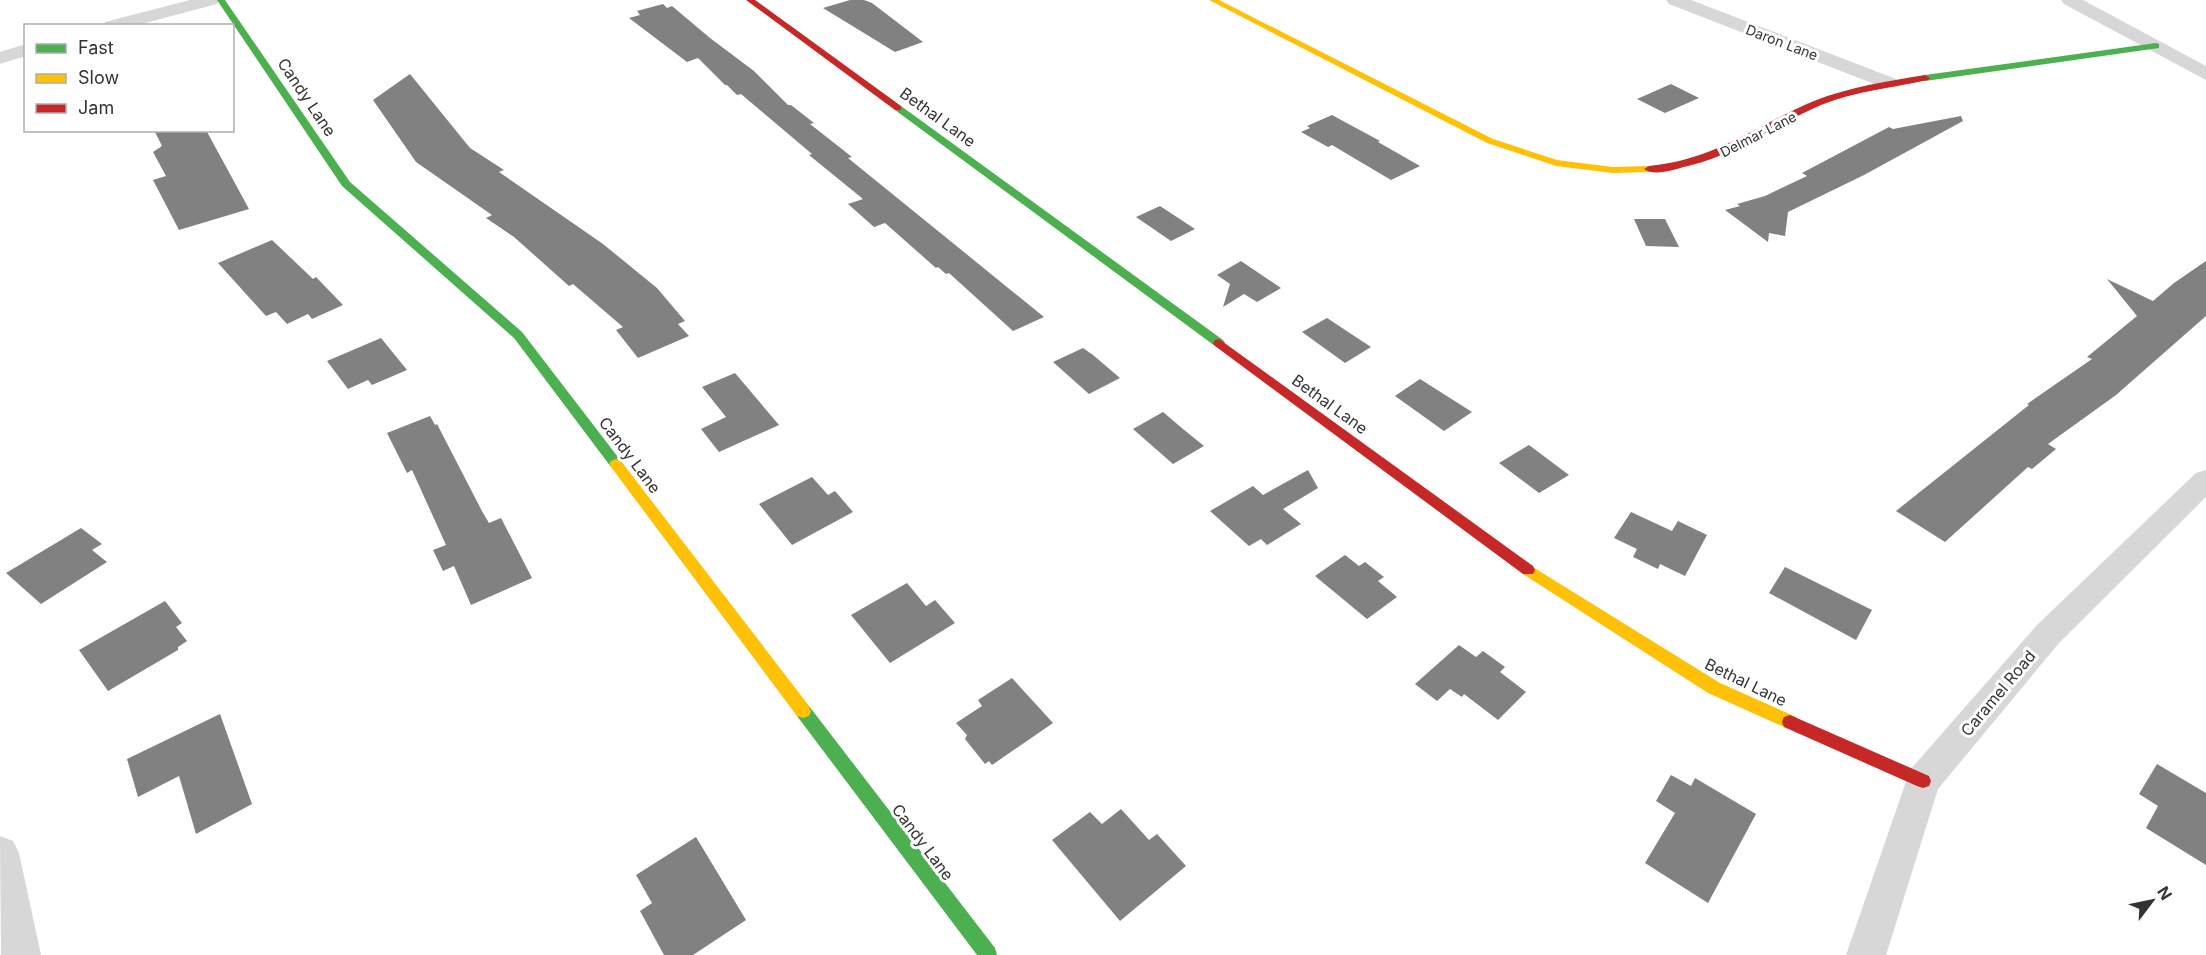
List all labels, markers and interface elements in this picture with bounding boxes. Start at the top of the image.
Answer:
street label: Daron Lane [1744,20,1820,64]
legend [24,24,234,132]
text: Fast [78,37,114,58]
street label: Candy Lane [273,54,341,140]
text: Slow [78,67,119,88]
street label: Bethal Lane [896,83,980,151]
text: Jam [78,97,114,118]
street label: Delmar Lane [1717,108,1799,160]
street label: Bethal Lane [1288,370,1372,438]
street label: Candy Lane [595,413,665,497]
street label: Caramel Road [1956,646,2040,740]
street label: Bethal Lane [1702,654,1790,710]
street label: Candy Lane [888,800,958,884]
north arrow [2122,871,2182,931]
text: N [2153,883,2176,904]

